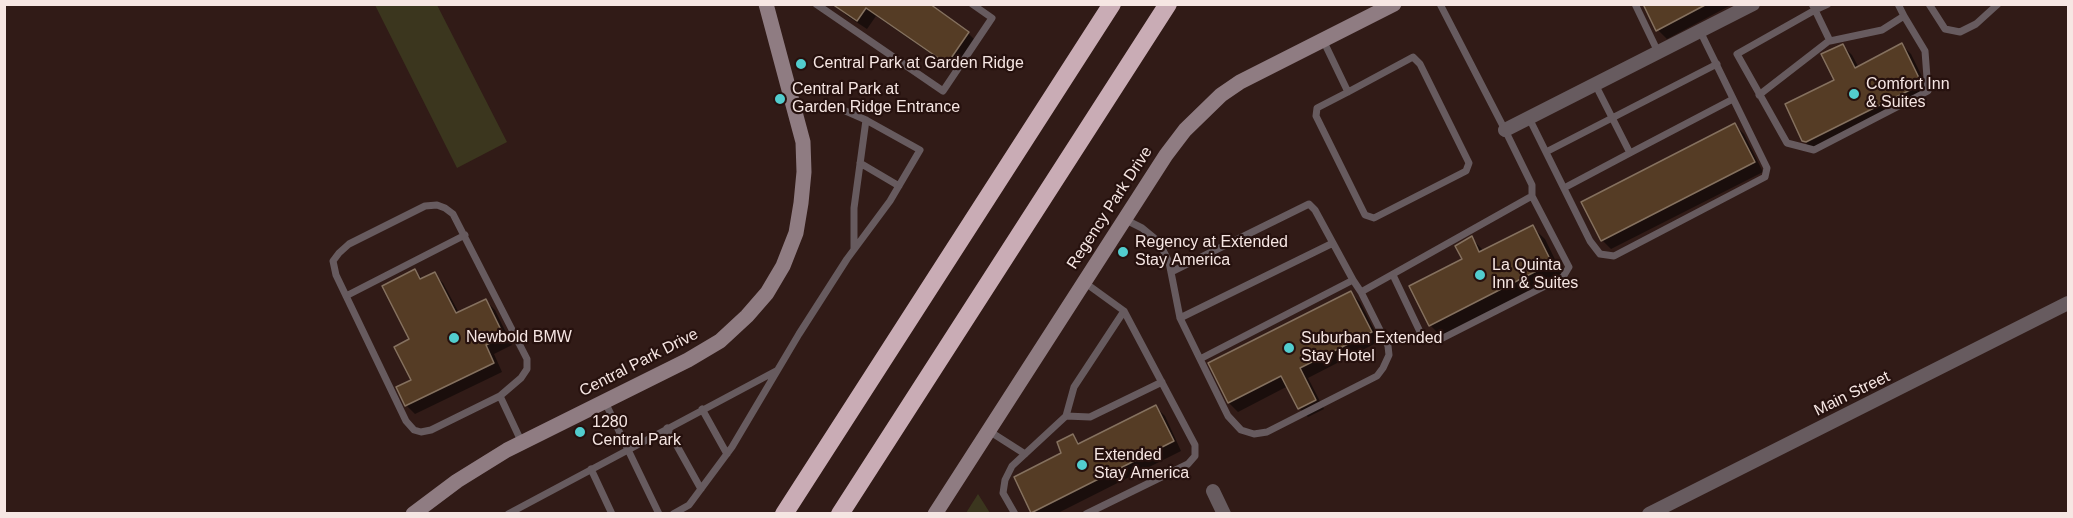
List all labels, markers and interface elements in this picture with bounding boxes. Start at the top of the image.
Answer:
place label: Central Park at Garden Ridge [813,54,1024,74]
marker: Central Park at Garden Ridge [794,57,808,71]
place label: Comfort Inn & Suites [1866,75,1950,113]
place label: Central Park at Garden Ridge Entrance [792,80,960,118]
marker: Comfort Inn & Suites [1847,87,1861,101]
marker: Central Park at Garden Ridge Entrance [773,92,787,106]
street label: Regency Park Drive [1063,143,1157,273]
place label: Regency at Extended Stay America [1135,233,1288,271]
marker: Regency at Extended Stay America [1116,245,1130,259]
place label: La Quinta Inn & Suites [1492,256,1578,294]
marker: La Quinta Inn & Suites [1473,268,1487,282]
street label: Central Park Drive [576,325,702,401]
place label: Newbold BMW [466,328,572,348]
place label: Suburban Extended Stay Hotel [1301,329,1442,367]
marker: Newbold BMW [447,331,461,345]
marker: Suburban Extended Stay Hotel [1282,341,1296,355]
street label: Main Street [1811,367,1893,421]
place label: 1280 Central Park [592,413,681,451]
marker: 1280 Central Park [573,425,587,439]
place label: Extended Stay America [1094,446,1189,484]
marker: Extended Stay America [1075,458,1089,472]

